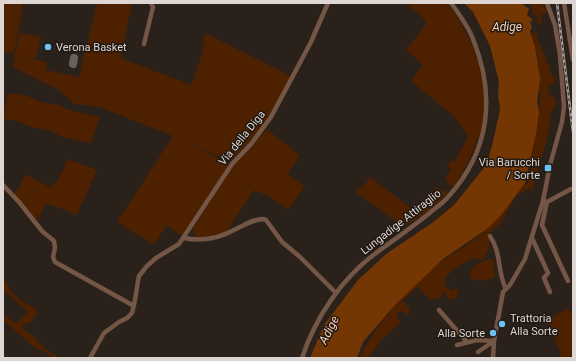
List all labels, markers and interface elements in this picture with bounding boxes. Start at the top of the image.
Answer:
water label: Adige [491,20,522,34]
place label: Verona Basket [56,41,127,54]
marker: Verona Basket [43,42,53,52]
street label: Via della Diga [216,108,268,168]
place label: Via Barucchi / Sorte [479,156,540,182]
marker: Via Barucchi / Sorte [543,163,553,173]
street label: Lungadige Attiraglio [358,187,444,257]
place label: Trattoria Alla Sorte [510,312,558,338]
water label: Adige [316,314,342,347]
marker: Trattoria Alla Sorte [497,319,507,329]
place label: Alla Sorte [438,327,485,340]
marker: Alla Sorte [488,328,498,338]

